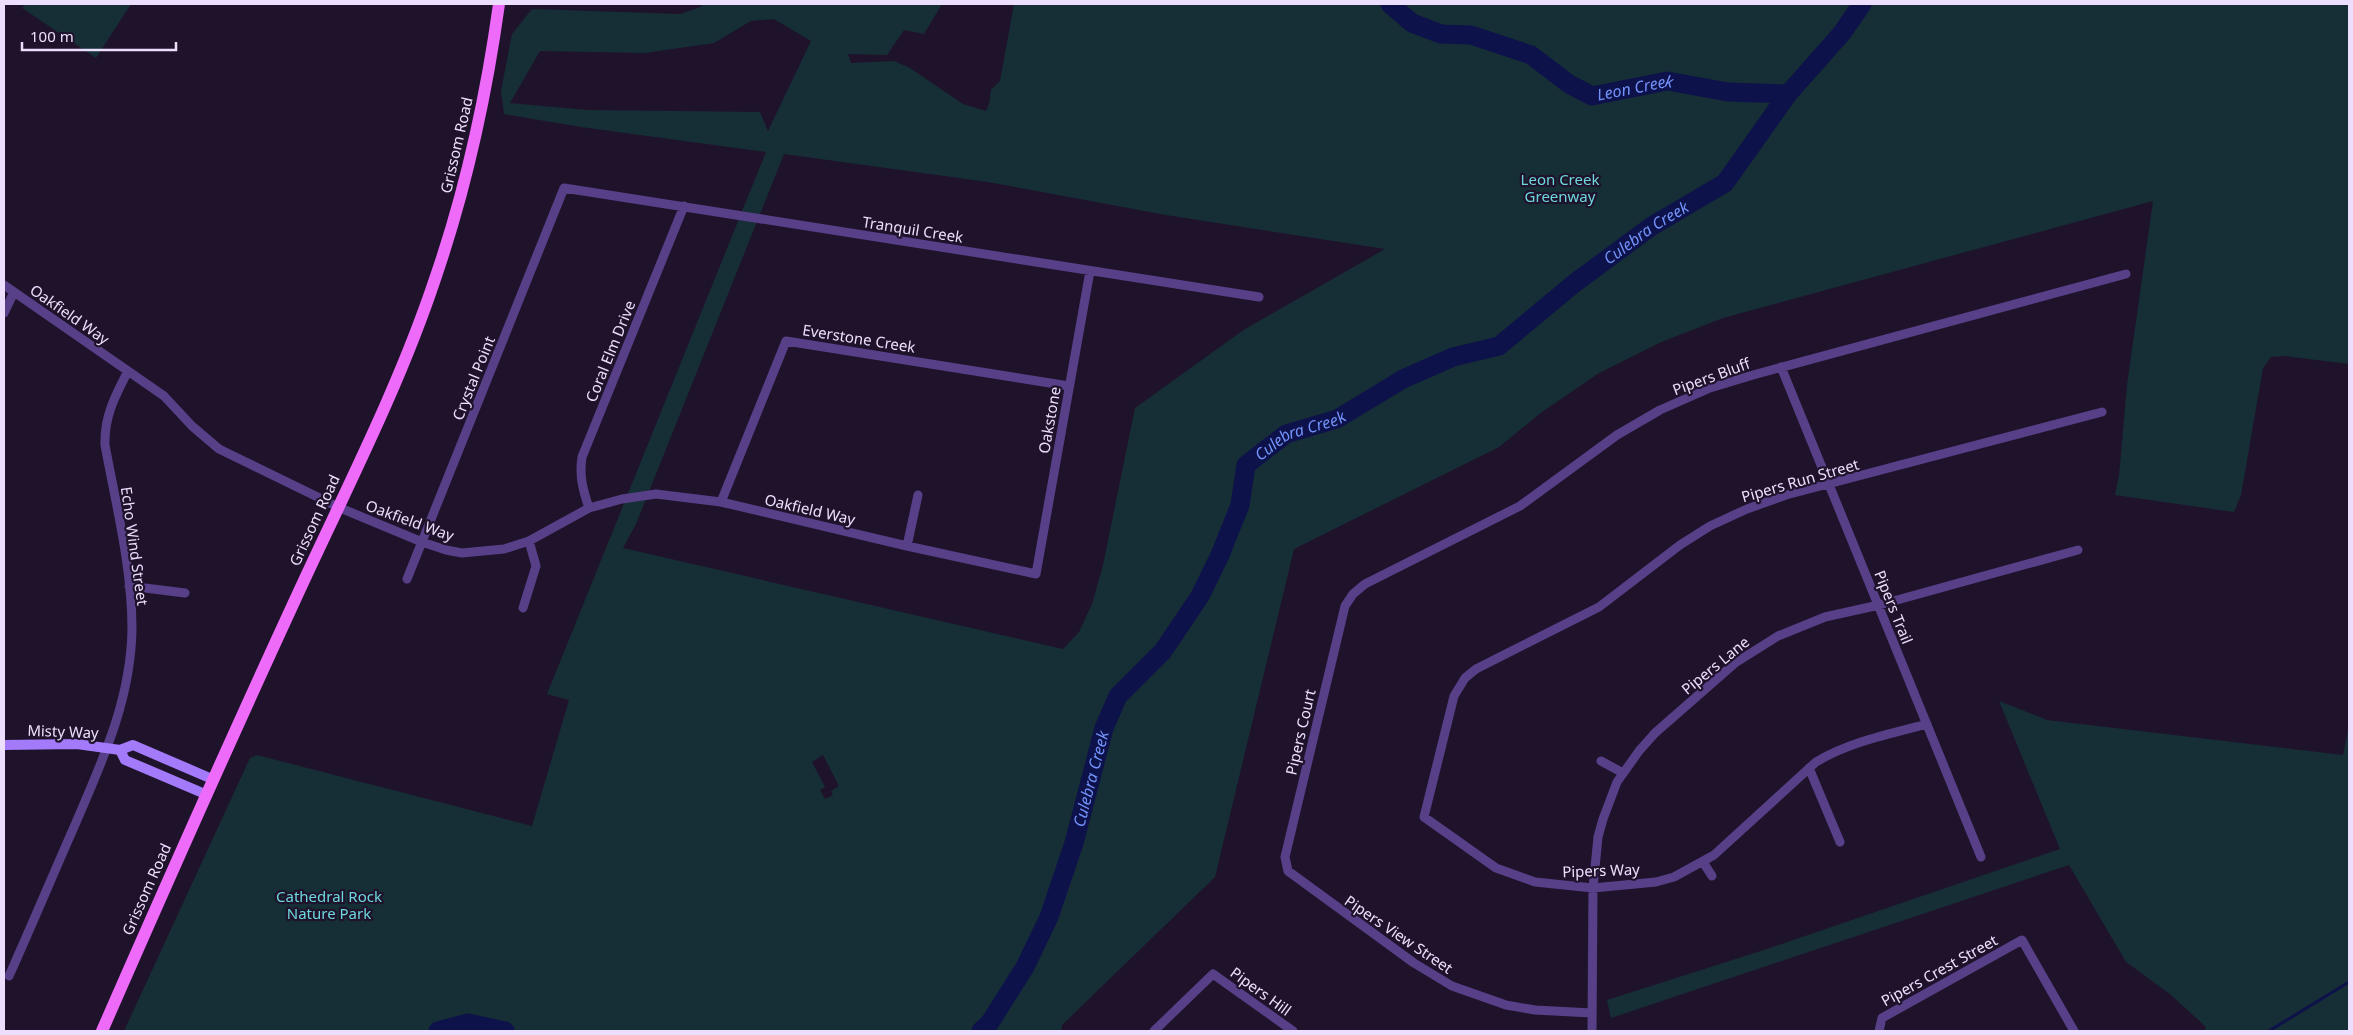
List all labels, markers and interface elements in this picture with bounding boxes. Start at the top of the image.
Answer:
scale bar [22,20,176,52]
text: 100 m [30,26,74,46]
water label: Leon Creek [1595,70,1676,106]
street label: Grissom Road [435,95,477,195]
park label: Leon Creek Greenway [1521,169,1599,206]
water label: Culebra Creek [1599,195,1694,269]
street label: Tranquil Creek [861,211,965,247]
street label: Oakfield Way [26,279,114,349]
street label: Coral Elm Drive [581,297,639,405]
street label: Everstone Creek [801,319,917,357]
street label: Crystal Point [447,333,499,423]
street label: Pipers Bluff [1669,352,1753,399]
street label: Oakstone [1033,385,1065,455]
water label: Culebra Creek [1250,405,1351,465]
street label: Pipers Run Street [1739,453,1862,506]
street label: Grissom Road [284,471,344,569]
street label: Echo Wind Street [117,485,153,607]
street label: Oakfield Way [763,489,858,529]
street label: Oakfield Way [363,495,457,545]
street label: Pipers Trail [1870,567,1918,647]
street label: Pipers Lane [1677,631,1753,699]
street label: Pipers Court [1280,687,1320,777]
street label: Misty Way [27,720,99,742]
water label: Culebra Creek [1068,727,1114,829]
street label: Grissom Road [117,840,175,938]
street label: Pipers Way [1562,859,1640,881]
park label: Cathedral Rock Nature Park [276,886,382,923]
street label: Pipers View Street [1341,890,1458,978]
street label: Pipers Crest Street [1877,929,2001,1010]
street label: Pipers Hill [1227,962,1295,1020]

